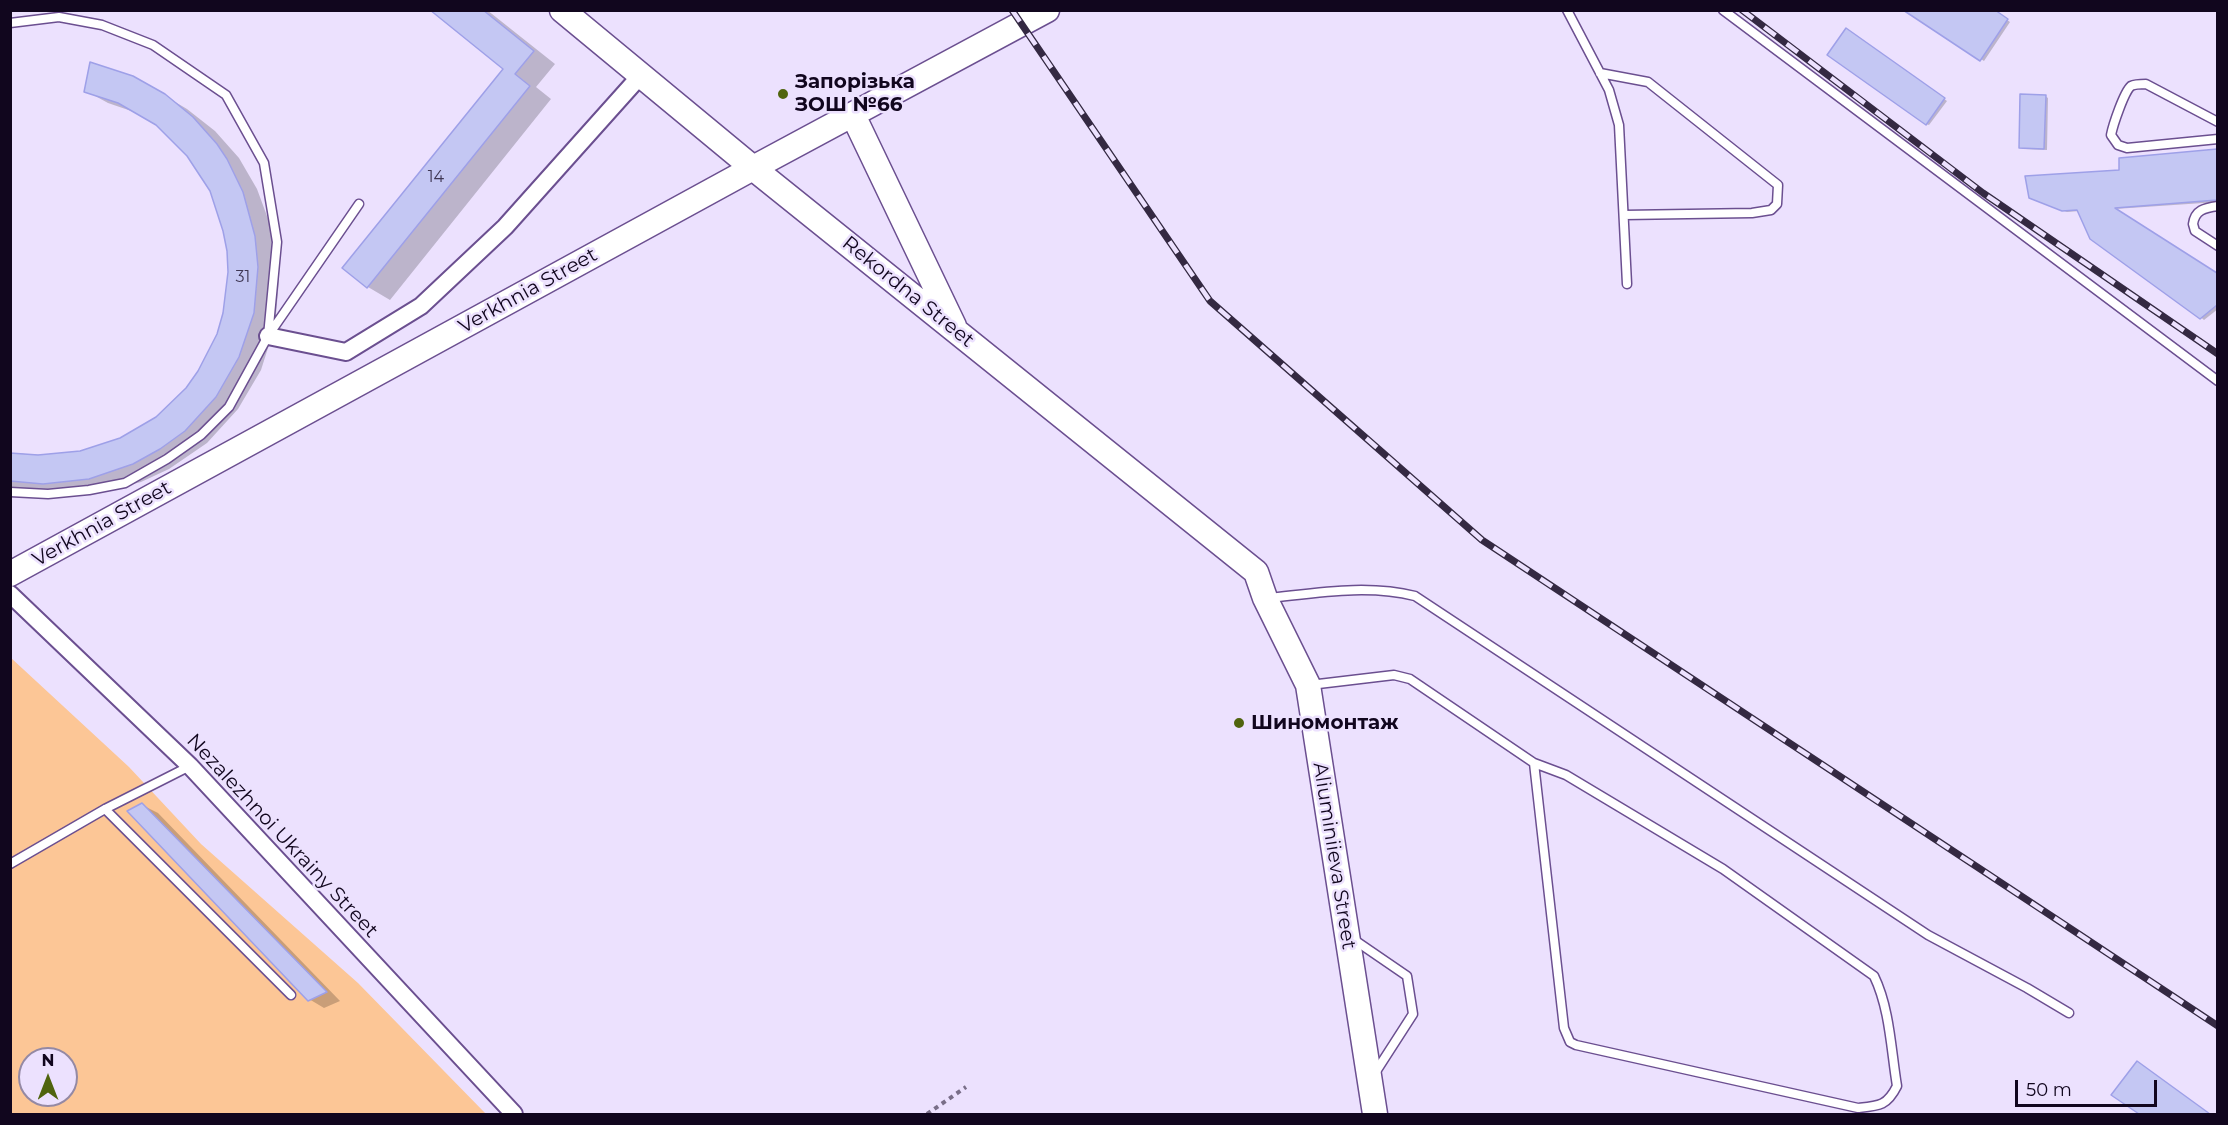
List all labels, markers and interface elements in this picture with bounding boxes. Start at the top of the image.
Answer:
place label: Запорізька ЗОШ №66 [795,70,915,117]
marker: Запорізька ЗОШ №66 [776,87,790,101]
house number: 14 [428,167,444,187]
street label: Rekordna Street [837,231,979,353]
street label: Verkhnia Street [455,243,601,339]
house number: 31 [236,267,250,287]
street label: Verkhnia Street [29,476,175,572]
place label: Шиномонтаж [1251,711,1398,735]
marker: Шиномонтаж [1232,716,1246,730]
street label: Nezalezhnoi Ukrainy Street [181,729,383,943]
street label: Aliuminiieva Street [1307,761,1361,951]
north arrow [18,1047,78,1107]
text: N [42,1051,54,1070]
scale bar [2018,1068,2160,1106]
text: 50 m [2026,1079,2072,1101]

